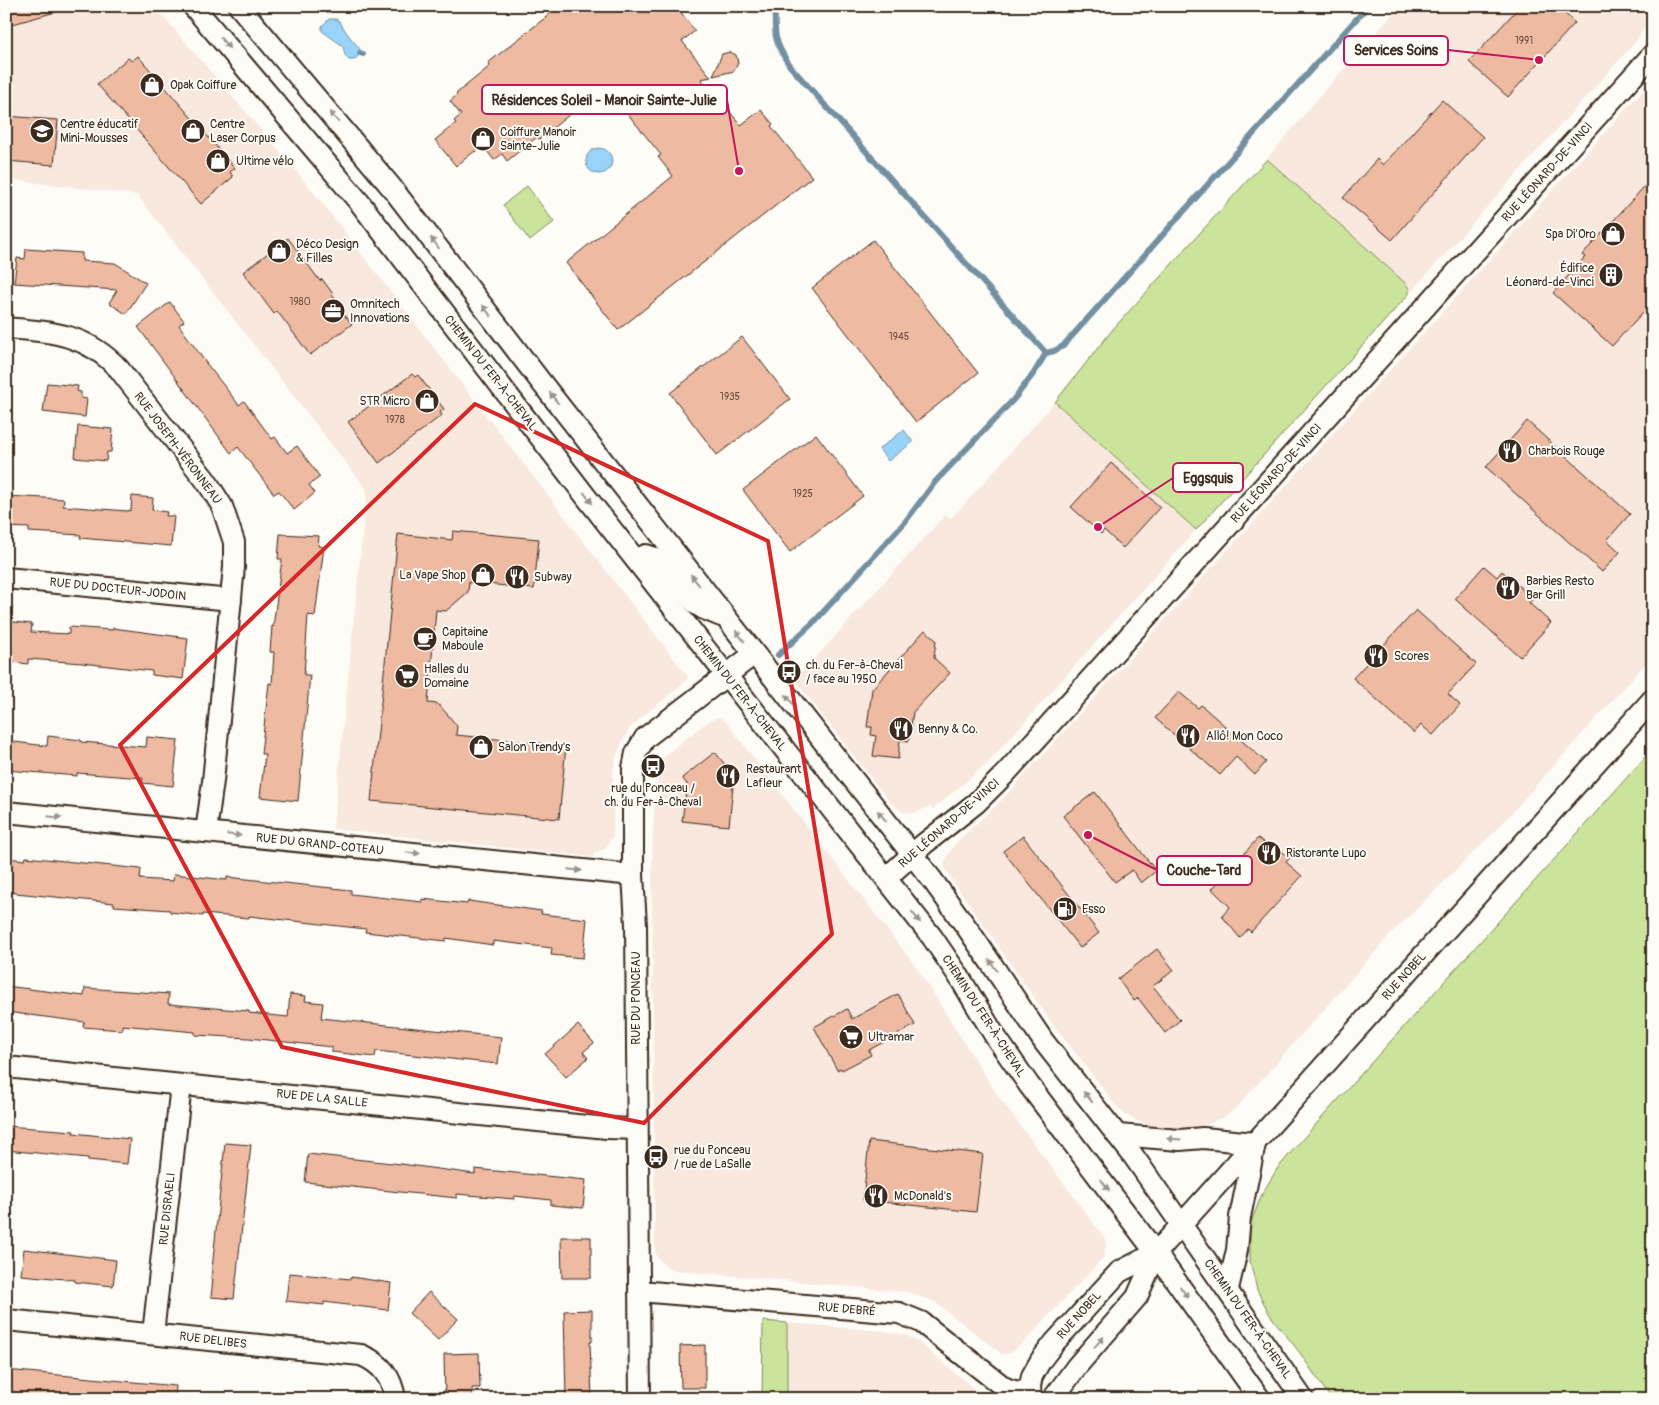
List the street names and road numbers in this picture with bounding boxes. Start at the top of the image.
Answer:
street label: RUE LÉONARD-DE-VINCI [1498,119,1596,225]
street label: CHEMIN DU FER-À-CHEVAL [441,312,541,434]
street label: RUE JOSEPH-VÉRONNEAU [131,389,225,507]
street label: RUE LÉONARD-DE-VINCI [1227,420,1325,526]
street label: RUE DU DOCTEUR-JODOIN [49,575,187,604]
street label: CHEMIN DU FER-À-CHEVAL [690,632,790,754]
street label: RUE LÉONARD-DE-VINCI [895,775,1003,871]
street label: RUE DU GRAND-COTEAU [255,830,385,859]
street label: RUE NOBEL [1379,949,1430,1003]
street label: RUE DU PONCEAU [629,951,644,1045]
street label: CHEMIN DU FER-À-CHEVAL [938,952,1030,1080]
street label: RUE DE LA SALLE [276,1086,368,1111]
street label: RUE DISRAELI [156,1172,179,1246]
street label: CHEMIN DU FER-À-CHEVAL [1200,1256,1296,1382]
street label: RUE NOBEL [1054,1288,1105,1342]
street label: RUE DEBRÉ [817,1299,877,1319]
street label: RUE DELIBES [178,1329,247,1352]

